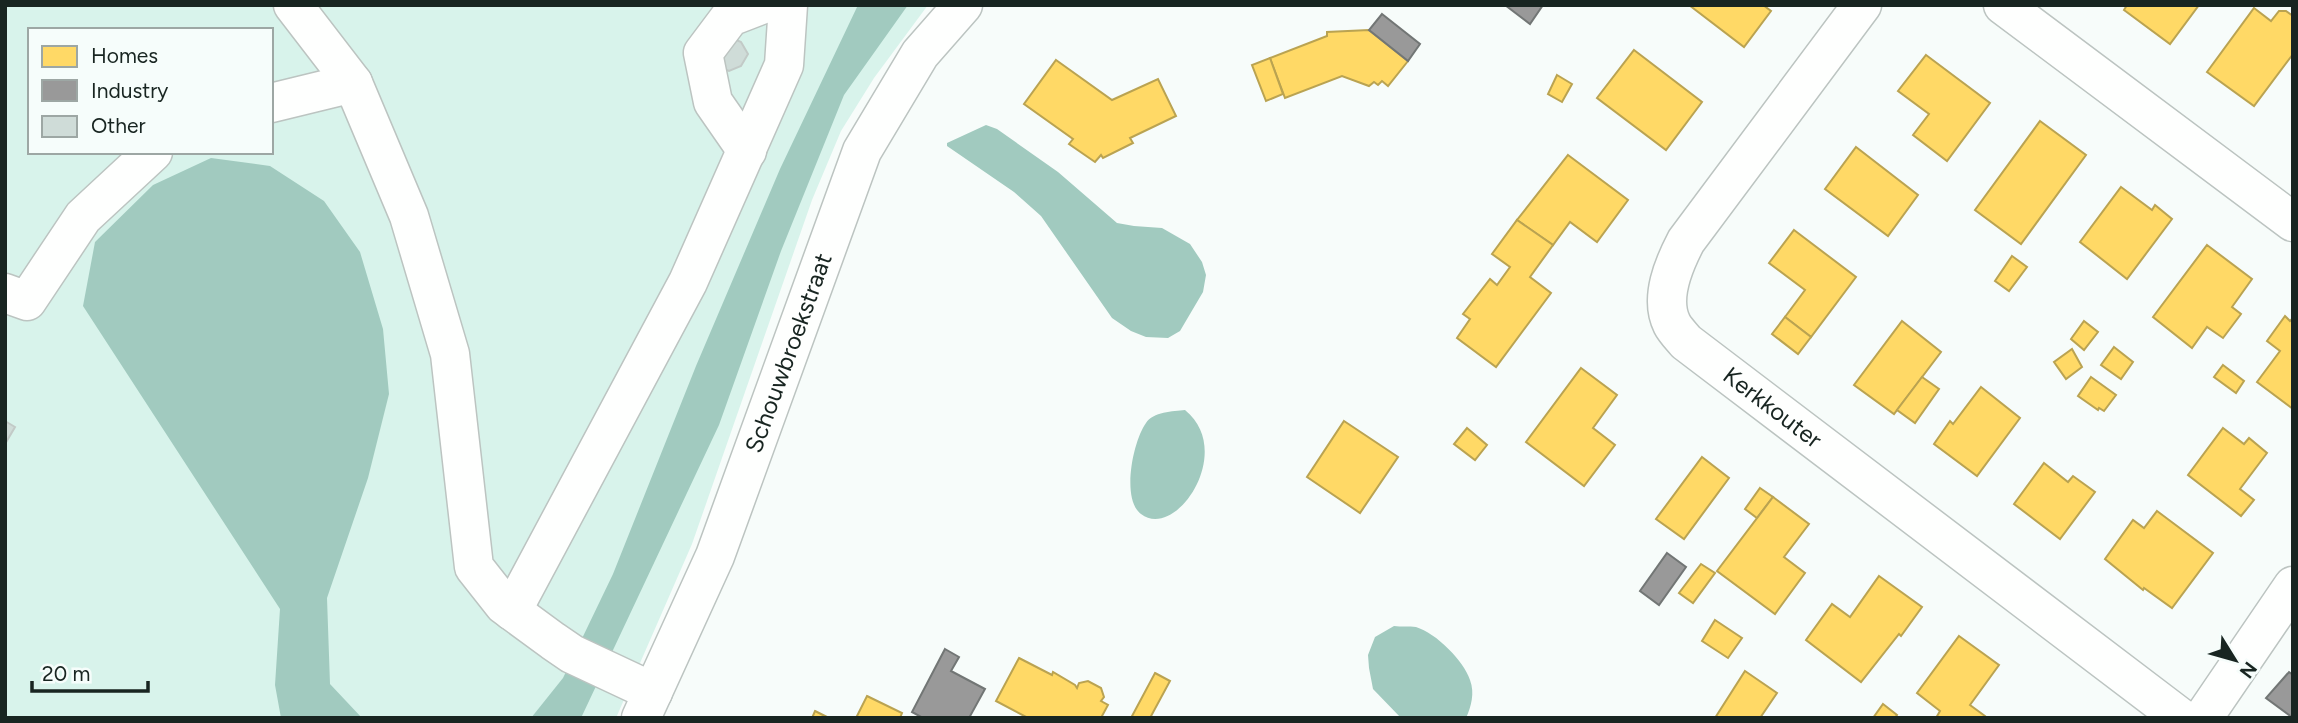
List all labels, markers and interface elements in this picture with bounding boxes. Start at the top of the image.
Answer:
legend [28,28,273,154]
text: Homes [91,43,158,68]
text: Industry [91,78,168,103]
text: Other [91,113,146,138]
street label: Schouwbroekstraat [739,249,838,457]
street label: Kerkkouter [1718,361,1828,454]
north arrow [2200,625,2270,695]
scale bar [32,650,147,694]
text: N [2235,657,2262,683]
text: 20 m [42,661,90,686]

